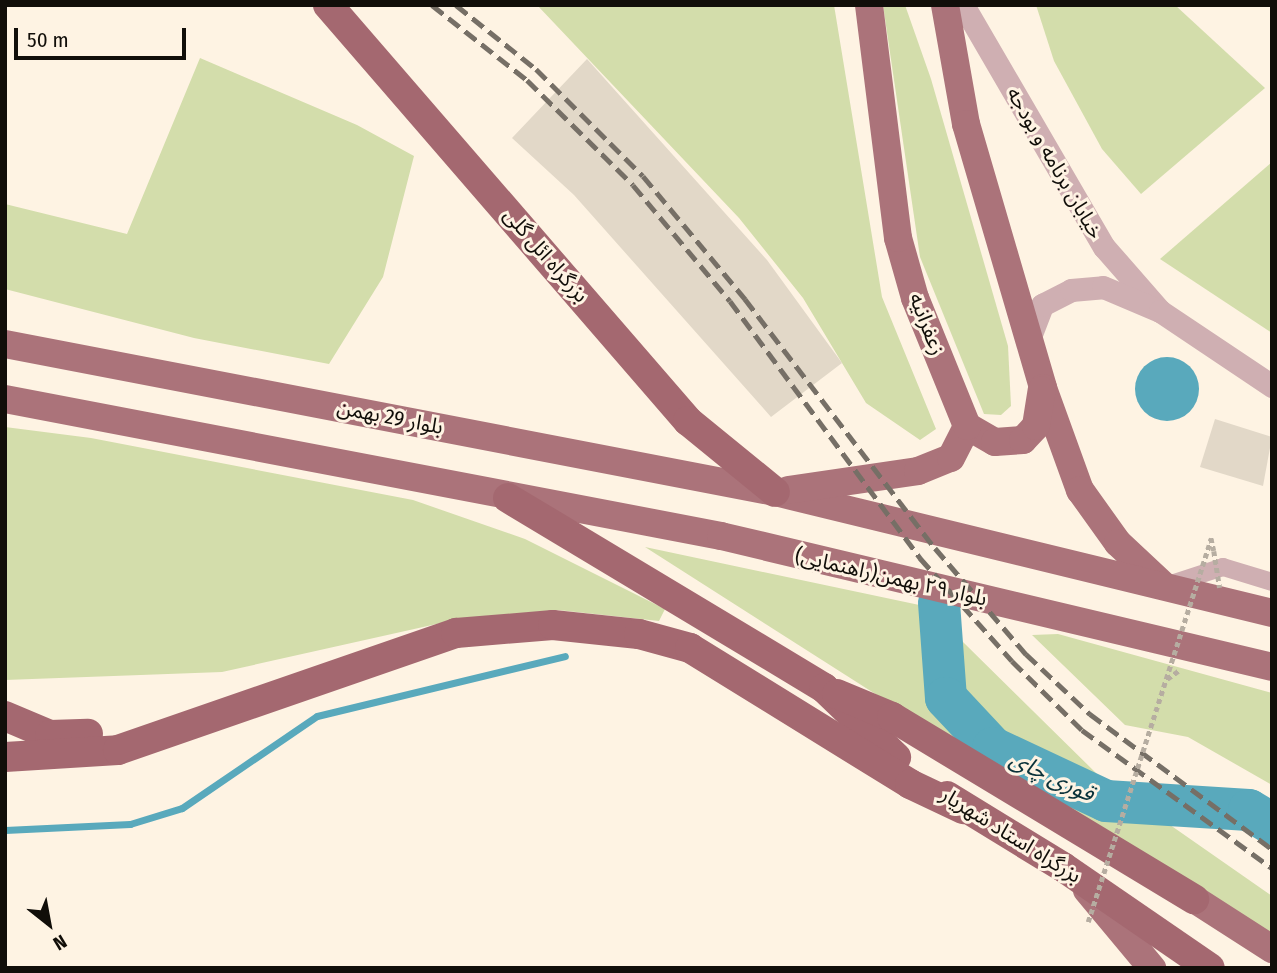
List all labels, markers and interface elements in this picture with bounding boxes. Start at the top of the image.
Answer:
scale bar [18,14,189,58]
text: 50 m [27,27,69,53]
street label: خیابان برنامه و بودجه [1001,83,1109,243]
street label: بزرگراه ائل گلی [498,203,594,307]
street label: زعفرانیه [904,289,950,359]
street label: بلوار 29 بهمن [335,394,445,440]
street label: بلوار ٢٩ بهمن(راهنمایی) [793,543,989,611]
water label: قوری چای [1005,744,1099,808]
street label: بزرگراه استاد شهریار [936,782,1086,888]
north arrow [14,889,84,959]
text: N [49,930,71,955]

